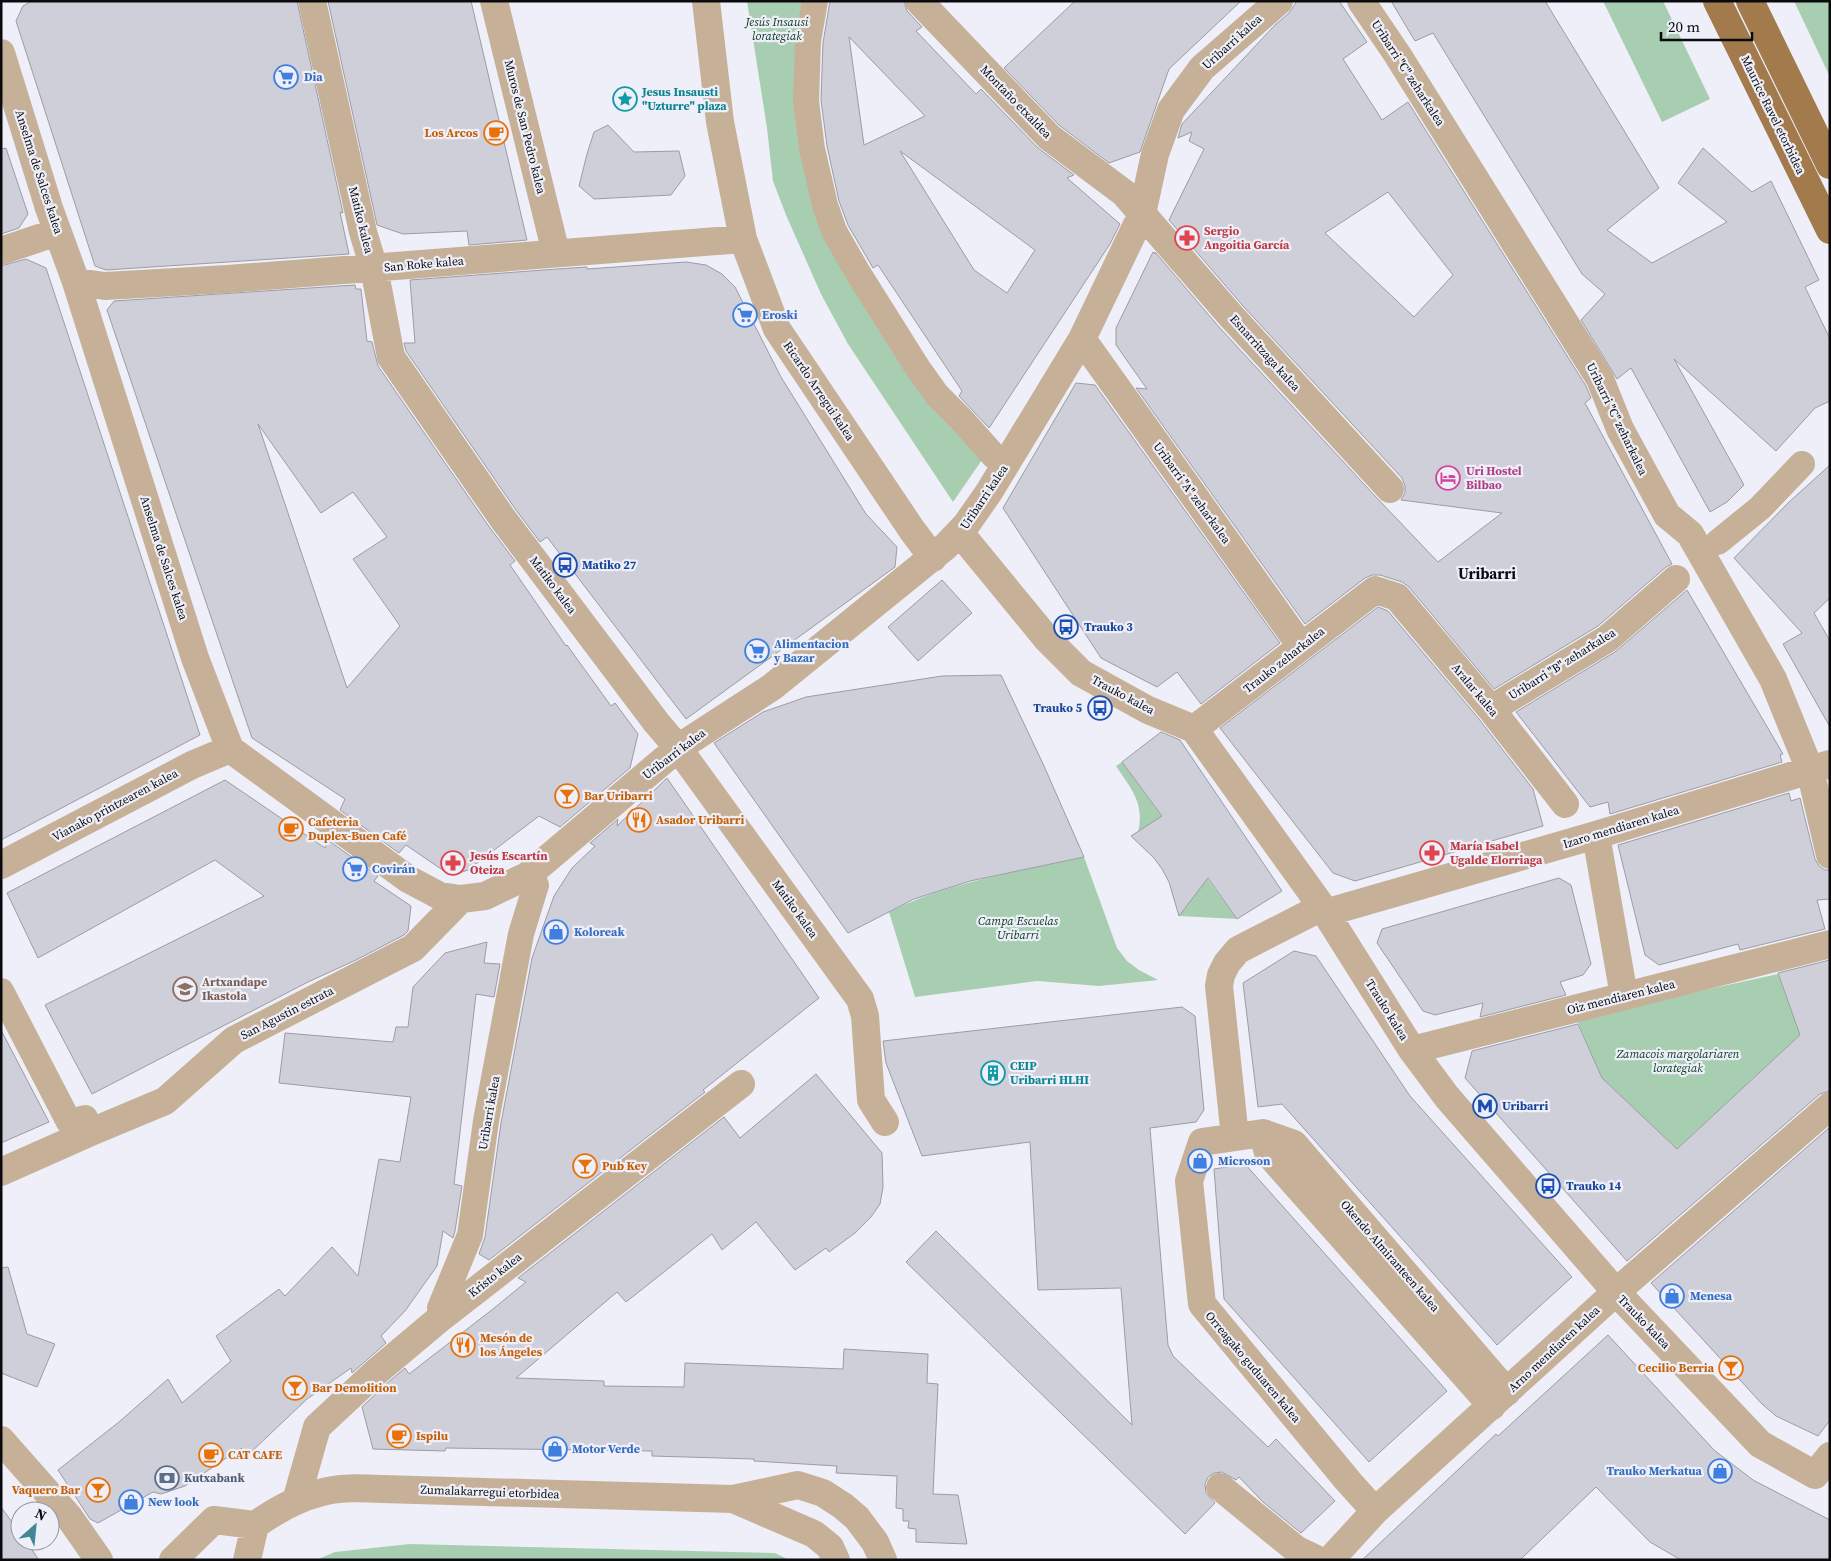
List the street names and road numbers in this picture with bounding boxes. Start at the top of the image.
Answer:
street label: Uribarri kalea [1199,10,1266,73]
street label: Uribarri "C" zeharkalea [1368,17,1449,130]
street label: Maurice Ravel etorbidea [1737,53,1809,178]
street label: Muros de San Pedro kalea [501,58,550,197]
street label: Montaño etxaldea [977,62,1056,143]
street label: Anselma de Salces kalea [11,108,67,237]
street label: Matiko kalea [345,185,377,256]
street label: San Roke kalea [383,252,465,275]
street label: Esnarritzaga kalea [1226,311,1304,395]
street label: Ricardo Arregui kalea [780,338,859,445]
street label: Uribarri "C" zeharkalea [1583,360,1652,479]
street label: Uribarri "A" zeharkalea [1150,439,1235,548]
street label: Uribarri kalea [956,461,1012,533]
street label: Anselma de Salces kalea [136,494,192,623]
street label: Matiko kalea [526,553,580,618]
street label: Trauko zeharkalea [1240,623,1329,697]
street label: Uribarri "B" zeharkalea [1505,624,1619,703]
street label: Aralar kalea [1448,660,1503,721]
street label: Trauko kalea [1089,672,1158,719]
street label: Uribarri kalea [639,725,709,783]
street label: Vianako printzearen kalea [49,765,181,845]
street label: Izaro mendiaren kalea [1561,801,1682,852]
street label: Matiko kalea [768,877,822,942]
street label: Trauko kalea [1362,976,1413,1044]
street label: Oiz mendiaren kalea [1565,976,1677,1018]
street label: San Agustin estrata [238,982,337,1043]
street label: Uribarri kalea [475,1074,504,1151]
street label: Okendo Almiranteen kalea [1337,1197,1444,1316]
street label: Kristo kalea [465,1249,526,1301]
street label: Trauko kalea [1614,1292,1674,1353]
street label: Arno mendiaren kalea [1505,1302,1604,1396]
street label: Orreagako guduaren kalea [1202,1308,1305,1427]
street label: Zumalakarregui etorbidea [420,1482,561,1502]

